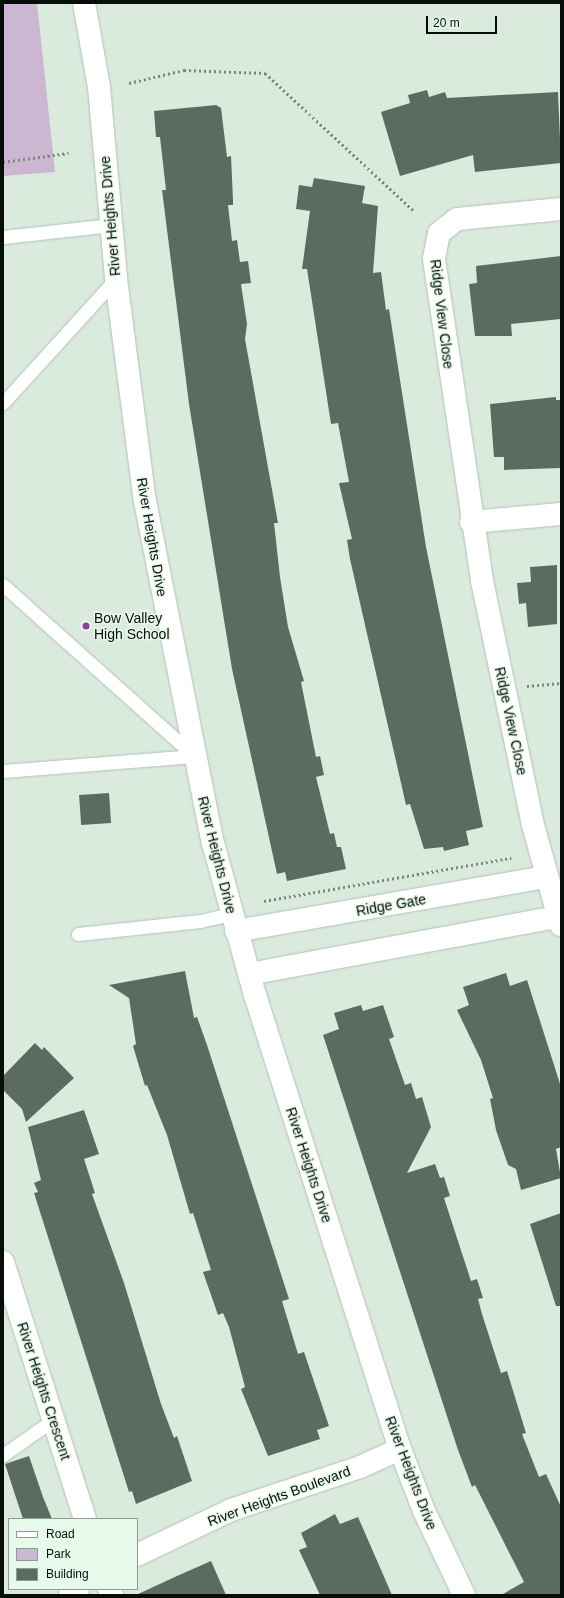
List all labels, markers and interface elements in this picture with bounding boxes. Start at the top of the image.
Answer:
scale bar [428,8,499,34]
text: 20 m [433,16,460,30]
street label: River Heights Drive [96,155,124,277]
street label: Ridge View Close [427,258,457,370]
street label: River Heights Drive [133,476,171,598]
place label: Bow Valley High School [94,610,169,642]
marker: Bow Valley High School [81,621,91,631]
street label: Ridge View Close [491,665,531,777]
street label: River Heights Drive [194,794,240,916]
street label: Ridge Gate [355,891,427,919]
street label: River Heights Drive [282,1105,336,1225]
street label: River Heights Crescent [14,1320,74,1462]
street label: River Heights Drive [382,1414,440,1532]
street label: River Heights Boulevard [205,1462,353,1530]
legend [8,1518,138,1590]
text: Road [46,1527,75,1541]
text: Park [46,1547,71,1561]
text: Building [46,1567,89,1581]

